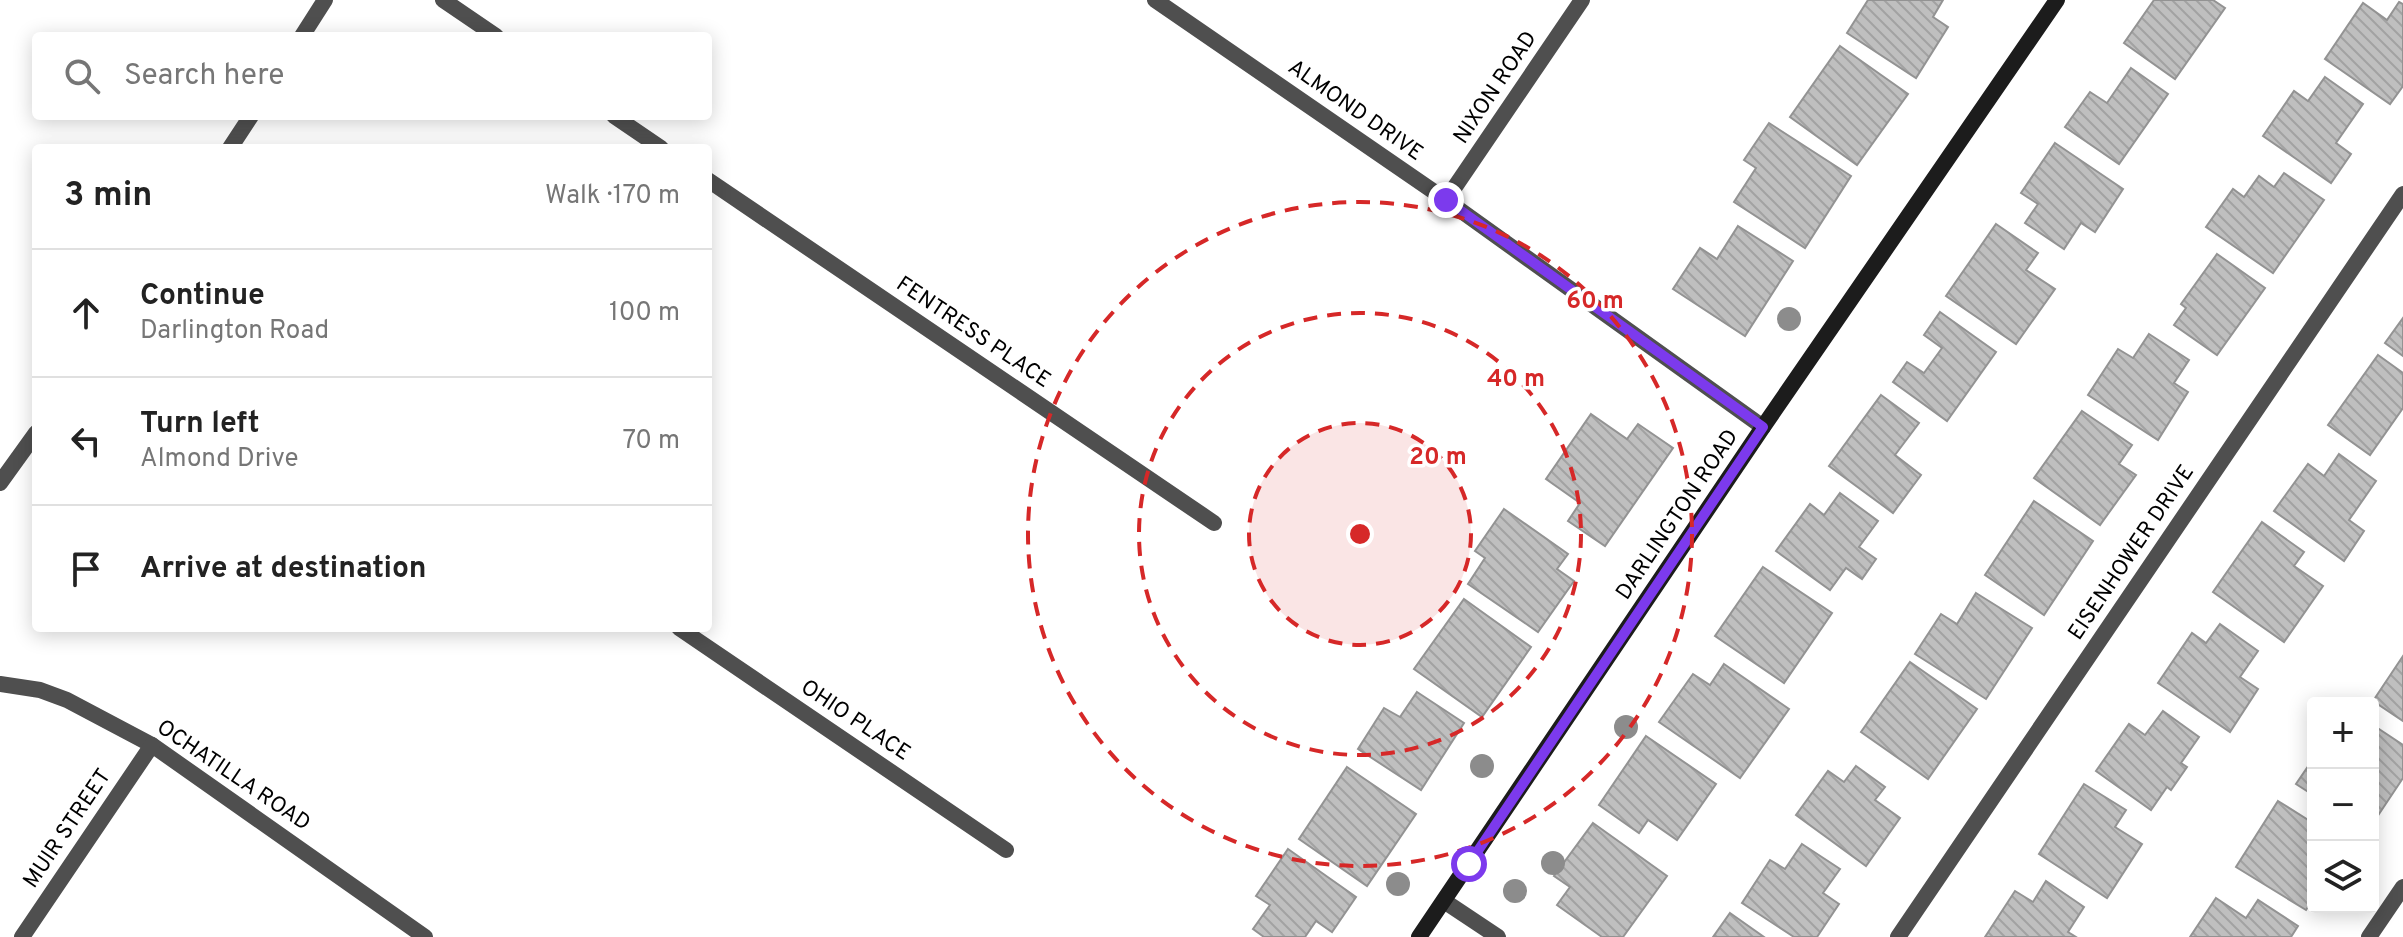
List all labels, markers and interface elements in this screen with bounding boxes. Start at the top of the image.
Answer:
street label: NIXON ROAD [1448,26,1544,150]
search box [32,32,712,120]
icon: search [60,54,104,98]
street label: ALMOND DRIVE [1282,54,1428,168]
text: Search here [124,58,284,95]
text: 3 min [64,175,152,218]
text: Walk · 170 m [545,180,680,213]
route end [1428,182,1464,218]
street label: FENTRESS PLACE [891,271,1055,395]
text: Continue [140,278,265,315]
text: 60 m [1566,287,1624,317]
icon: ahead [64,291,108,335]
text: 100 m [609,297,680,330]
text: Darlington Road [140,315,329,348]
text: 40 m [1487,365,1545,395]
text: Turn left [140,406,260,443]
icon: left [64,419,108,463]
text: 70 m [622,425,680,458]
street label: DARLINGTON ROAD [1611,425,1745,605]
text: Almond Drive [140,443,299,476]
text: 20 m [1409,443,1467,473]
street label: EISENHOWER DRIVE [2063,460,2201,646]
centre of rings [1346,520,1374,548]
icon: arrive [64,547,108,591]
text: Arrive at destination [140,551,426,588]
street label: OHIO PLACE [795,674,915,768]
map controls [2307,697,2379,913]
button: + [2307,697,2379,769]
street label: OCHATILLA ROAD [151,715,315,837]
street label: MUIR STREET [18,764,118,894]
button: − [2307,769,2379,841]
button: layers [2307,841,2379,913]
route start [1451,846,1487,882]

